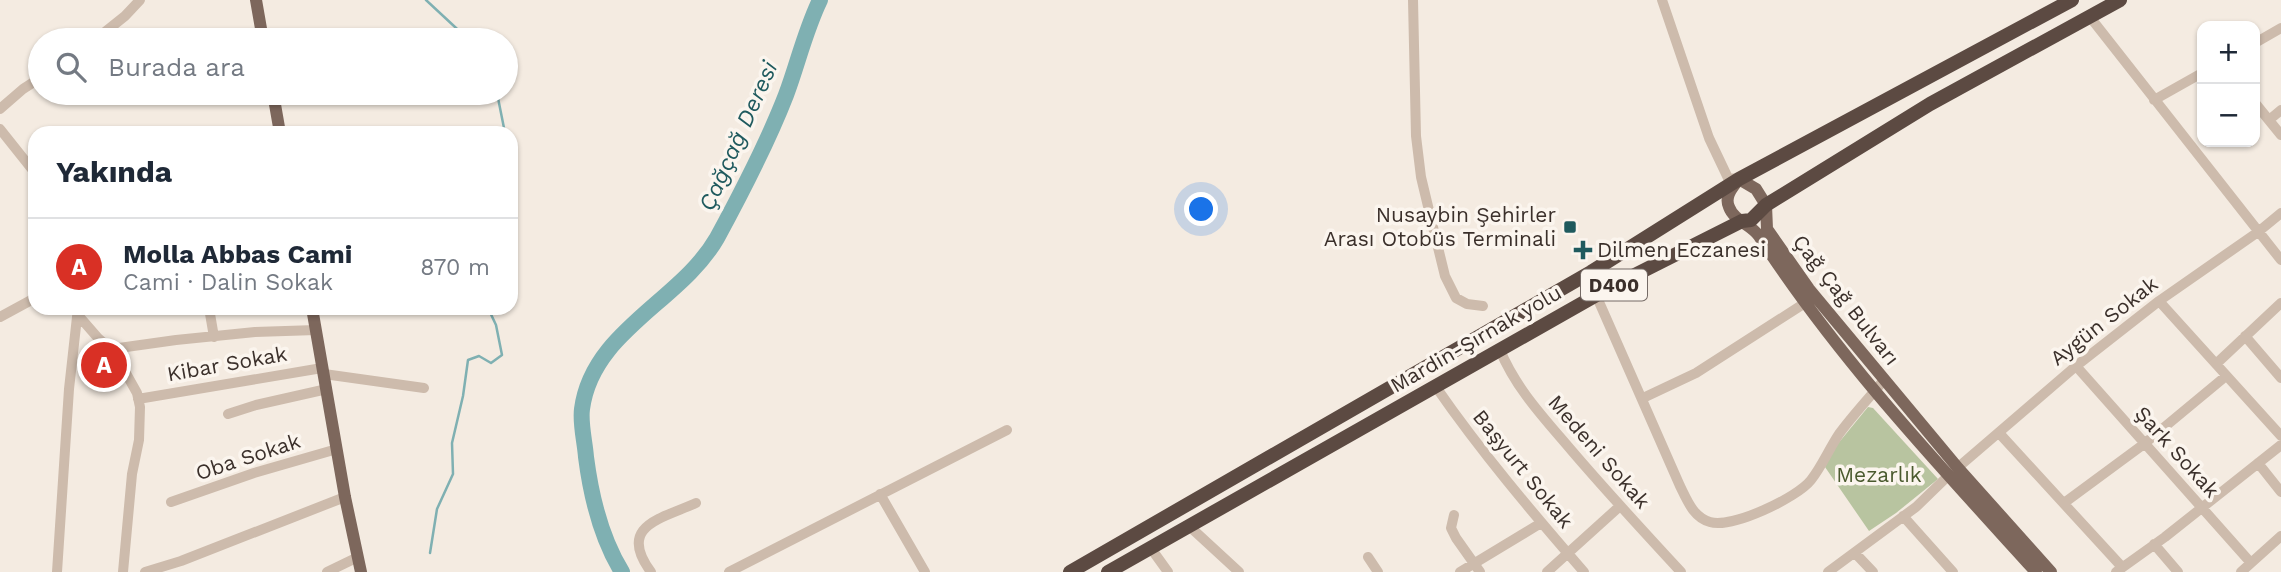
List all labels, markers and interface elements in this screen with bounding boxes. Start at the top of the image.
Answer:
map controls [2197,21,2260,147]
button: + [2197,21,2260,84]
search box [28,28,518,105]
icon: search [52,48,90,86]
text: Burada ara [108,52,245,82]
water label: Çağçağ Deresi [693,56,784,215]
button: − [2197,84,2260,147]
text: Yakında [56,154,172,189]
your location [1184,192,1218,226]
place label: Nusaybin Şehirler Arası Otobüs Terminali [1324,202,1556,251]
marker: Nusaybin Şehirler Arası Otobüs Terminali [1562,219,1578,235]
street label: Çağ Çağ Bulvarı [1788,229,1905,370]
place label: Dilmen Eczanesi [1597,237,1766,262]
text: Molla Abbas Cami [123,239,352,269]
marker: Dilmen Eczanesi [1575,242,1591,258]
text: A [71,254,87,281]
text: 870 m [420,254,490,281]
text: Cami · Dalin Sokak [123,269,333,296]
road number: D400 [1581,270,1647,300]
street label: Aygün Sokak [2045,271,2162,370]
street label: Mardin-Şırnak yolu [1386,279,1566,398]
pin: A [81,339,127,391]
street label: Kibar Sokak [165,341,289,386]
street label: Medeni Sokak [1543,390,1656,514]
street label: Şark Sokak [2130,401,2225,502]
street label: Başyurt Sokak [1468,404,1579,533]
street label: Oba Sokak [192,428,304,485]
park label: Mezarlık [1836,462,1922,487]

